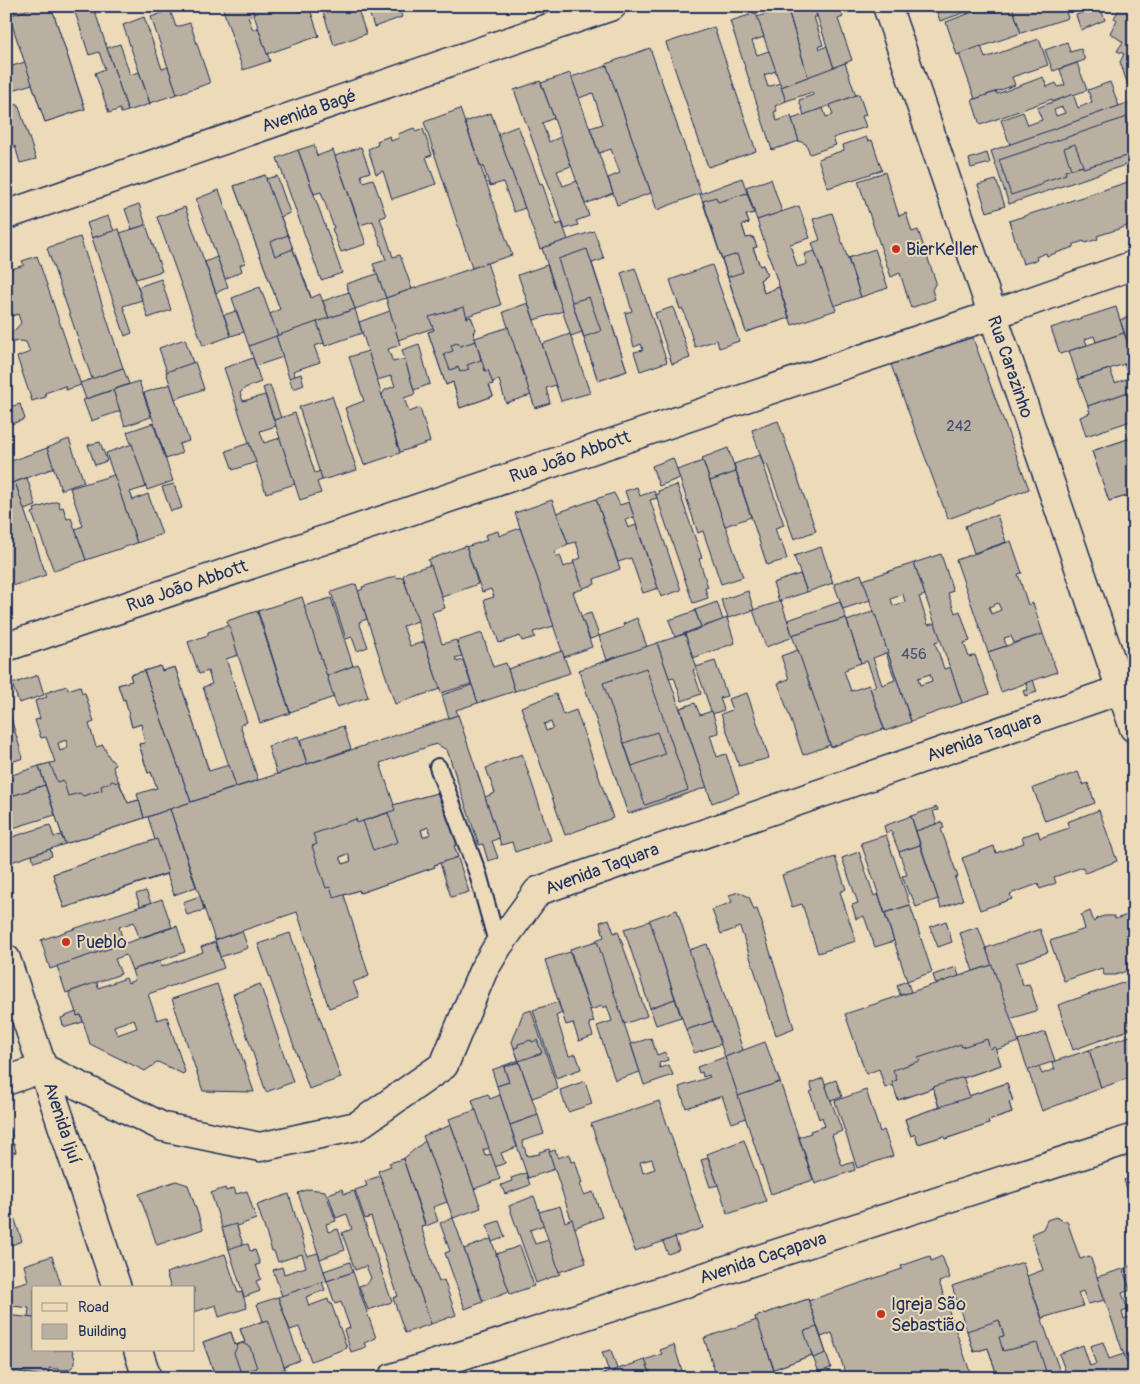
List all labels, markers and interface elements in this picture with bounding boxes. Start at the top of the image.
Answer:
street label: Avenida Bagé [258,84,360,138]
place label: BierKeller [906,238,979,261]
marker: BierKeller [890,243,902,255]
street label: Rua Carazinho [982,313,1038,422]
house number: 242 [946,417,972,436]
street label: Rua João Abbott [506,425,634,488]
street label: Rua João Abbott [123,554,251,617]
house number: 456 [901,645,927,664]
street label: Avenida Taquara [924,707,1044,767]
street label: Avenida Taquara [542,838,662,900]
place label: Pueblo [76,931,127,954]
marker: Pueblo [60,936,72,948]
street label: Avenida Ijuí [38,1079,86,1167]
street label: Avenida Caçapava [697,1227,829,1289]
legend [32,1286,195,1352]
place label: Igreja São Sebastião [891,1293,966,1337]
text: Road [78,1298,109,1317]
marker: Igreja São Sebastião [875,1308,887,1320]
text: Building [78,1322,126,1341]

